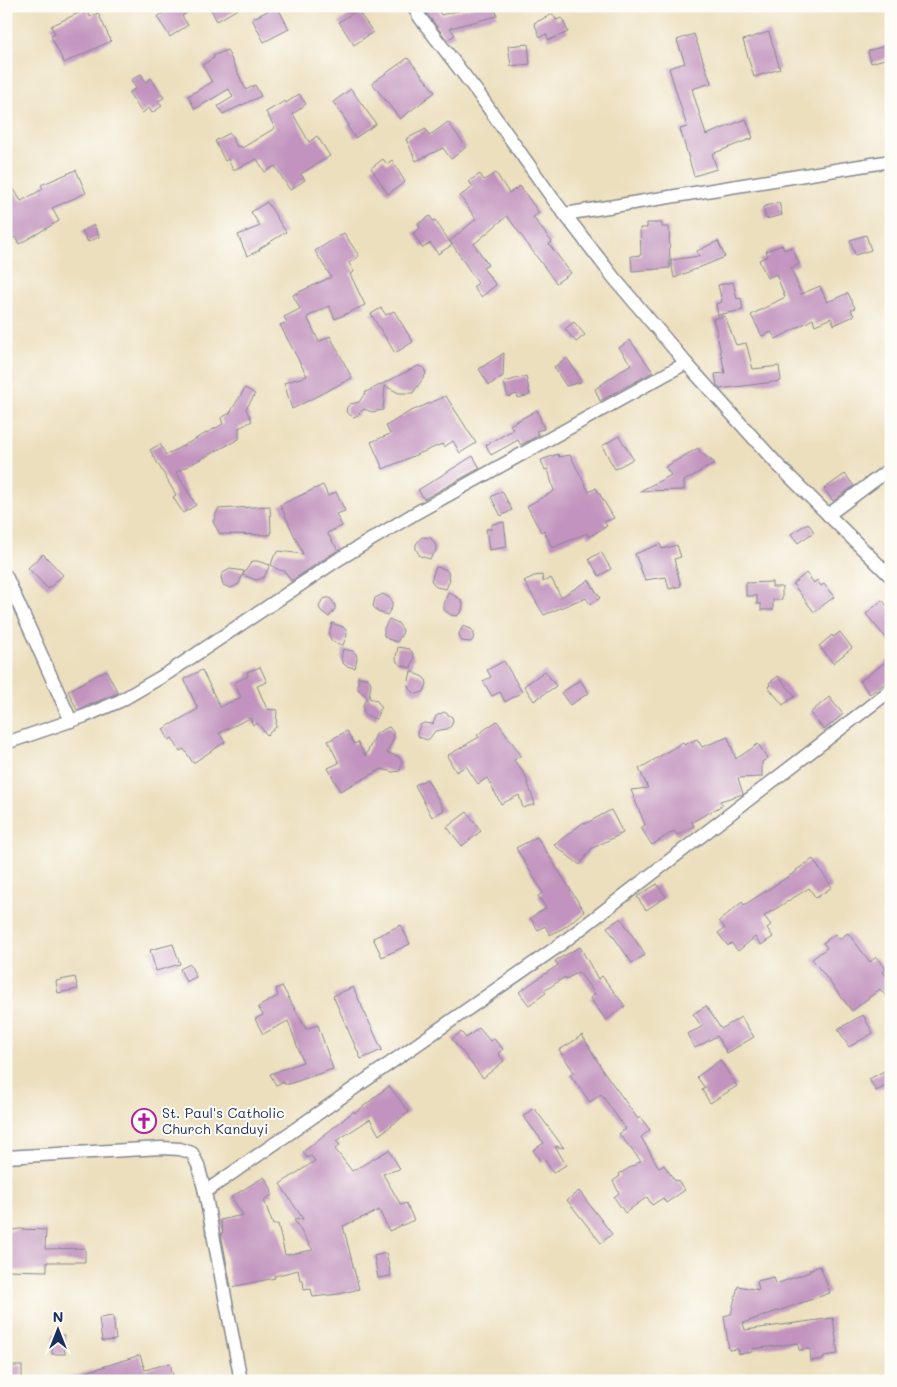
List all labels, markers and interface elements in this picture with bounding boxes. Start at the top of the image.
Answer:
place label: St. Paul's Catholic Church Kanduyi [162,1103,285,1138]
church icon: St. Paul's Catholic Church Kanduyi [131,1108,157,1134]
north arrow [32,1304,82,1354]
text: N [53,1307,63,1326]

